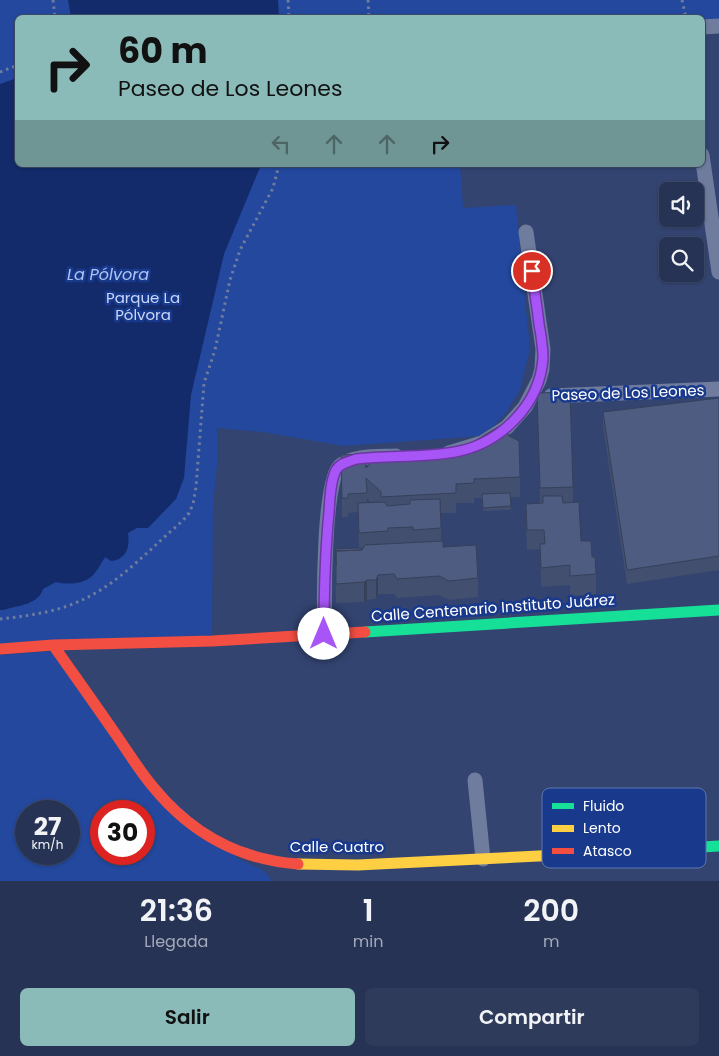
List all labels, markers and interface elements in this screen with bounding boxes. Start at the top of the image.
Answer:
text: 60 m [118,26,208,75]
icon: right [35,35,100,100]
text: Paseo de Los Leones [118,73,342,104]
icon: left [267,130,295,158]
icon: ahead [320,130,348,158]
icon: ahead [373,130,401,158]
icon: right [426,130,454,158]
map controls [659,182,704,282]
button: sound [659,182,704,227]
button: search [659,237,704,282]
pin [511,250,553,292]
icon: arrive [518,257,546,285]
water label: La Pólvora [67,263,149,286]
park label: Parque La Pólvora [106,287,180,325]
street label: Paseo de Los Leones [551,379,705,406]
street label: Calle Centenario Instituto Juárez [370,589,616,626]
position arrow [297,607,349,659]
legend [542,788,706,868]
text: Fluido [583,796,624,816]
speed limit sign: 30 [90,800,155,865]
text: 27 [34,809,61,844]
text: Lento [583,818,621,838]
text: km/h [32,836,63,853]
street label: Calle Cuatro [290,836,384,857]
text: Atasco [583,841,632,861]
text: 21:36 [140,889,213,932]
text: 1 [363,889,374,932]
text: 200 [523,889,579,932]
text: Llegada [144,930,208,953]
text: min [353,930,383,953]
text: m [543,930,559,953]
button: Salir [20,988,355,1046]
button: Compartir [365,988,699,1046]

